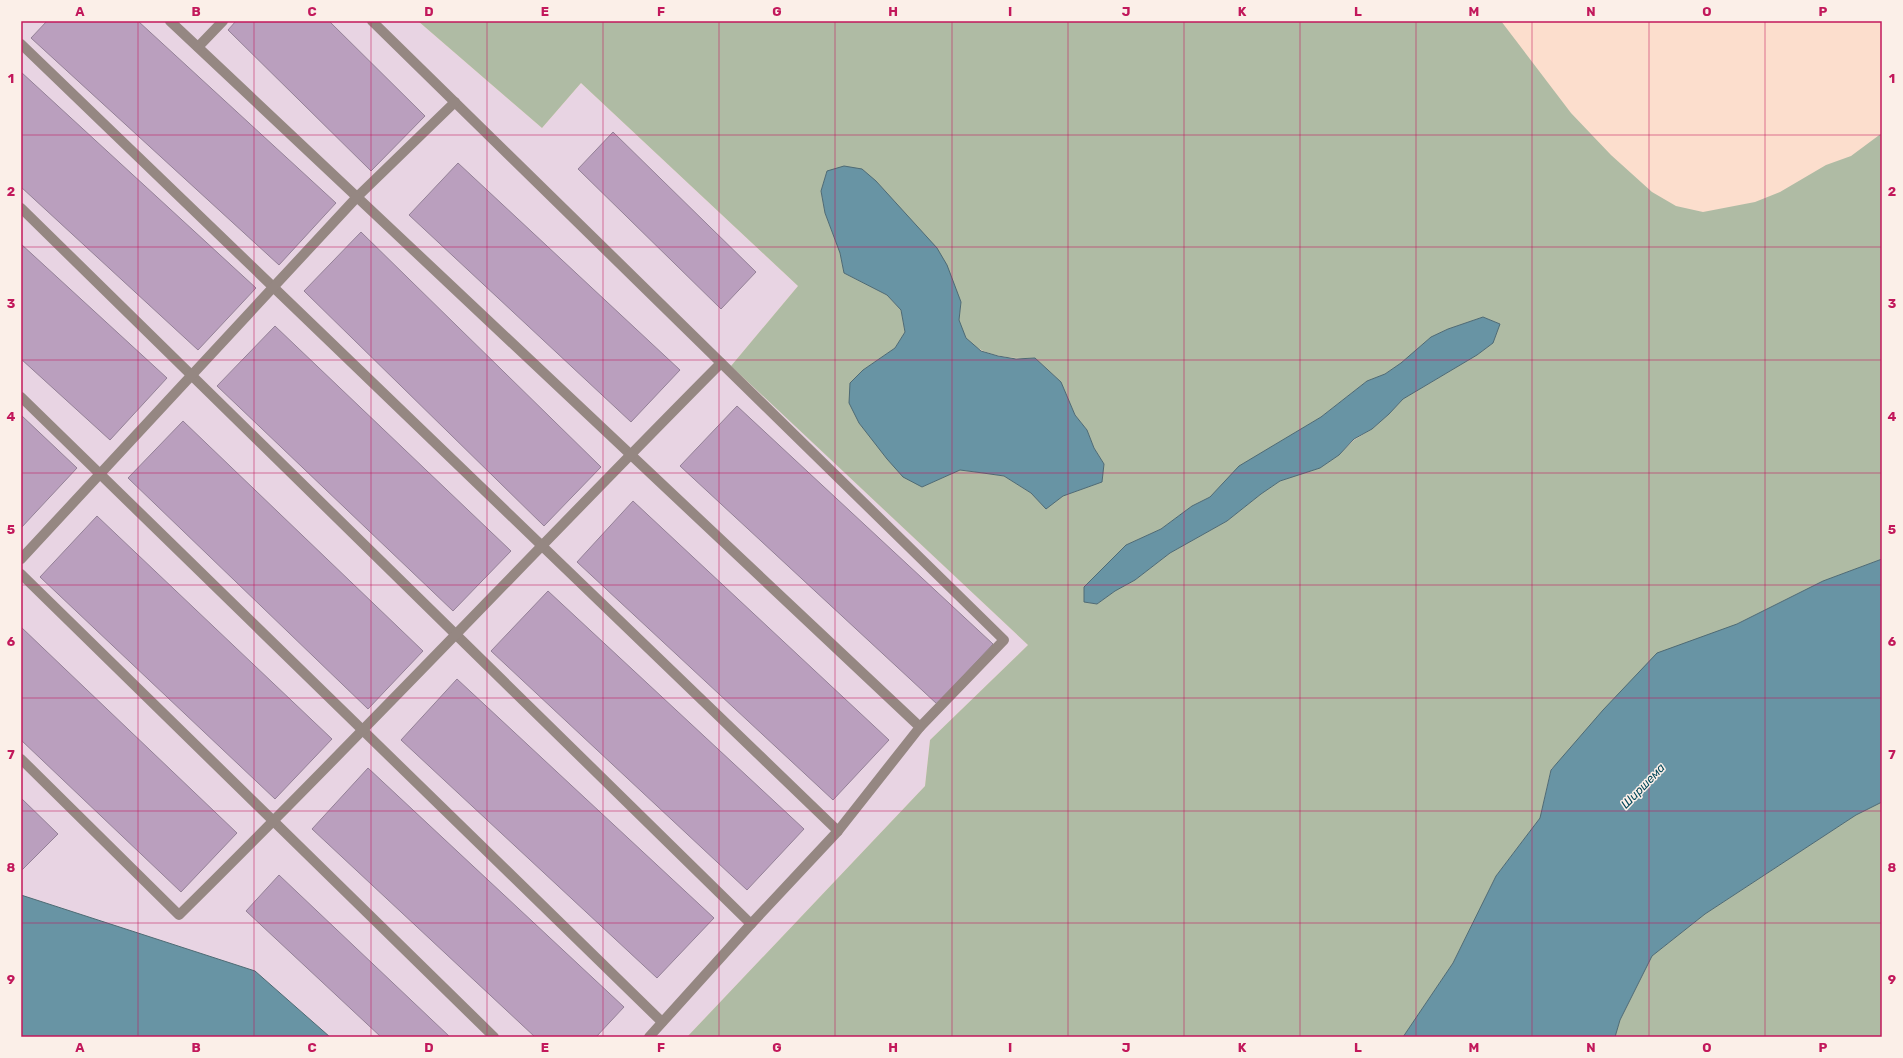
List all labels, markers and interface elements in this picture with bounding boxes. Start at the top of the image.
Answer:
text: A [75,4,85,19]
text: B [191,4,201,19]
text: C [307,4,317,19]
text: D [424,4,434,19]
text: E [541,4,549,19]
text: F [657,4,665,19]
text: G [772,4,782,19]
text: H [888,4,898,19]
text: I [1008,4,1012,19]
text: J [1122,4,1130,19]
text: K [1238,4,1247,19]
text: L [1354,4,1362,19]
text: M [1469,4,1479,19]
text: N [1586,4,1596,19]
text: O [1702,4,1712,19]
text: P [1819,4,1828,19]
text: 1 [8,71,14,86]
text: 1 [1889,71,1895,86]
text: 2 [7,184,15,199]
text: 2 [1888,184,1896,199]
text: 3 [7,296,16,311]
text: 3 [1888,296,1897,311]
text: 4 [7,409,16,424]
text: 4 [1888,409,1897,424]
text: 5 [7,522,15,537]
text: 5 [1888,522,1896,537]
text: 6 [7,634,16,649]
text: 6 [1888,634,1897,649]
text: 7 [7,747,15,762]
text: 7 [1888,747,1896,762]
water label: Ширшема [1618,761,1668,811]
text: 8 [7,860,16,875]
text: 8 [1888,860,1897,875]
text: 9 [7,972,15,987]
text: 9 [1888,972,1896,987]
text: A [75,1040,85,1055]
text: B [191,1040,201,1055]
text: C [307,1040,317,1055]
text: D [424,1040,434,1055]
text: E [541,1040,549,1055]
text: F [657,1040,665,1055]
text: G [772,1040,782,1055]
text: H [888,1040,898,1055]
text: I [1008,1040,1012,1055]
text: J [1122,1040,1130,1055]
text: K [1238,1040,1247,1055]
text: L [1354,1040,1362,1055]
text: M [1469,1040,1479,1055]
text: N [1586,1040,1596,1055]
text: O [1702,1040,1712,1055]
text: P [1819,1040,1828,1055]

